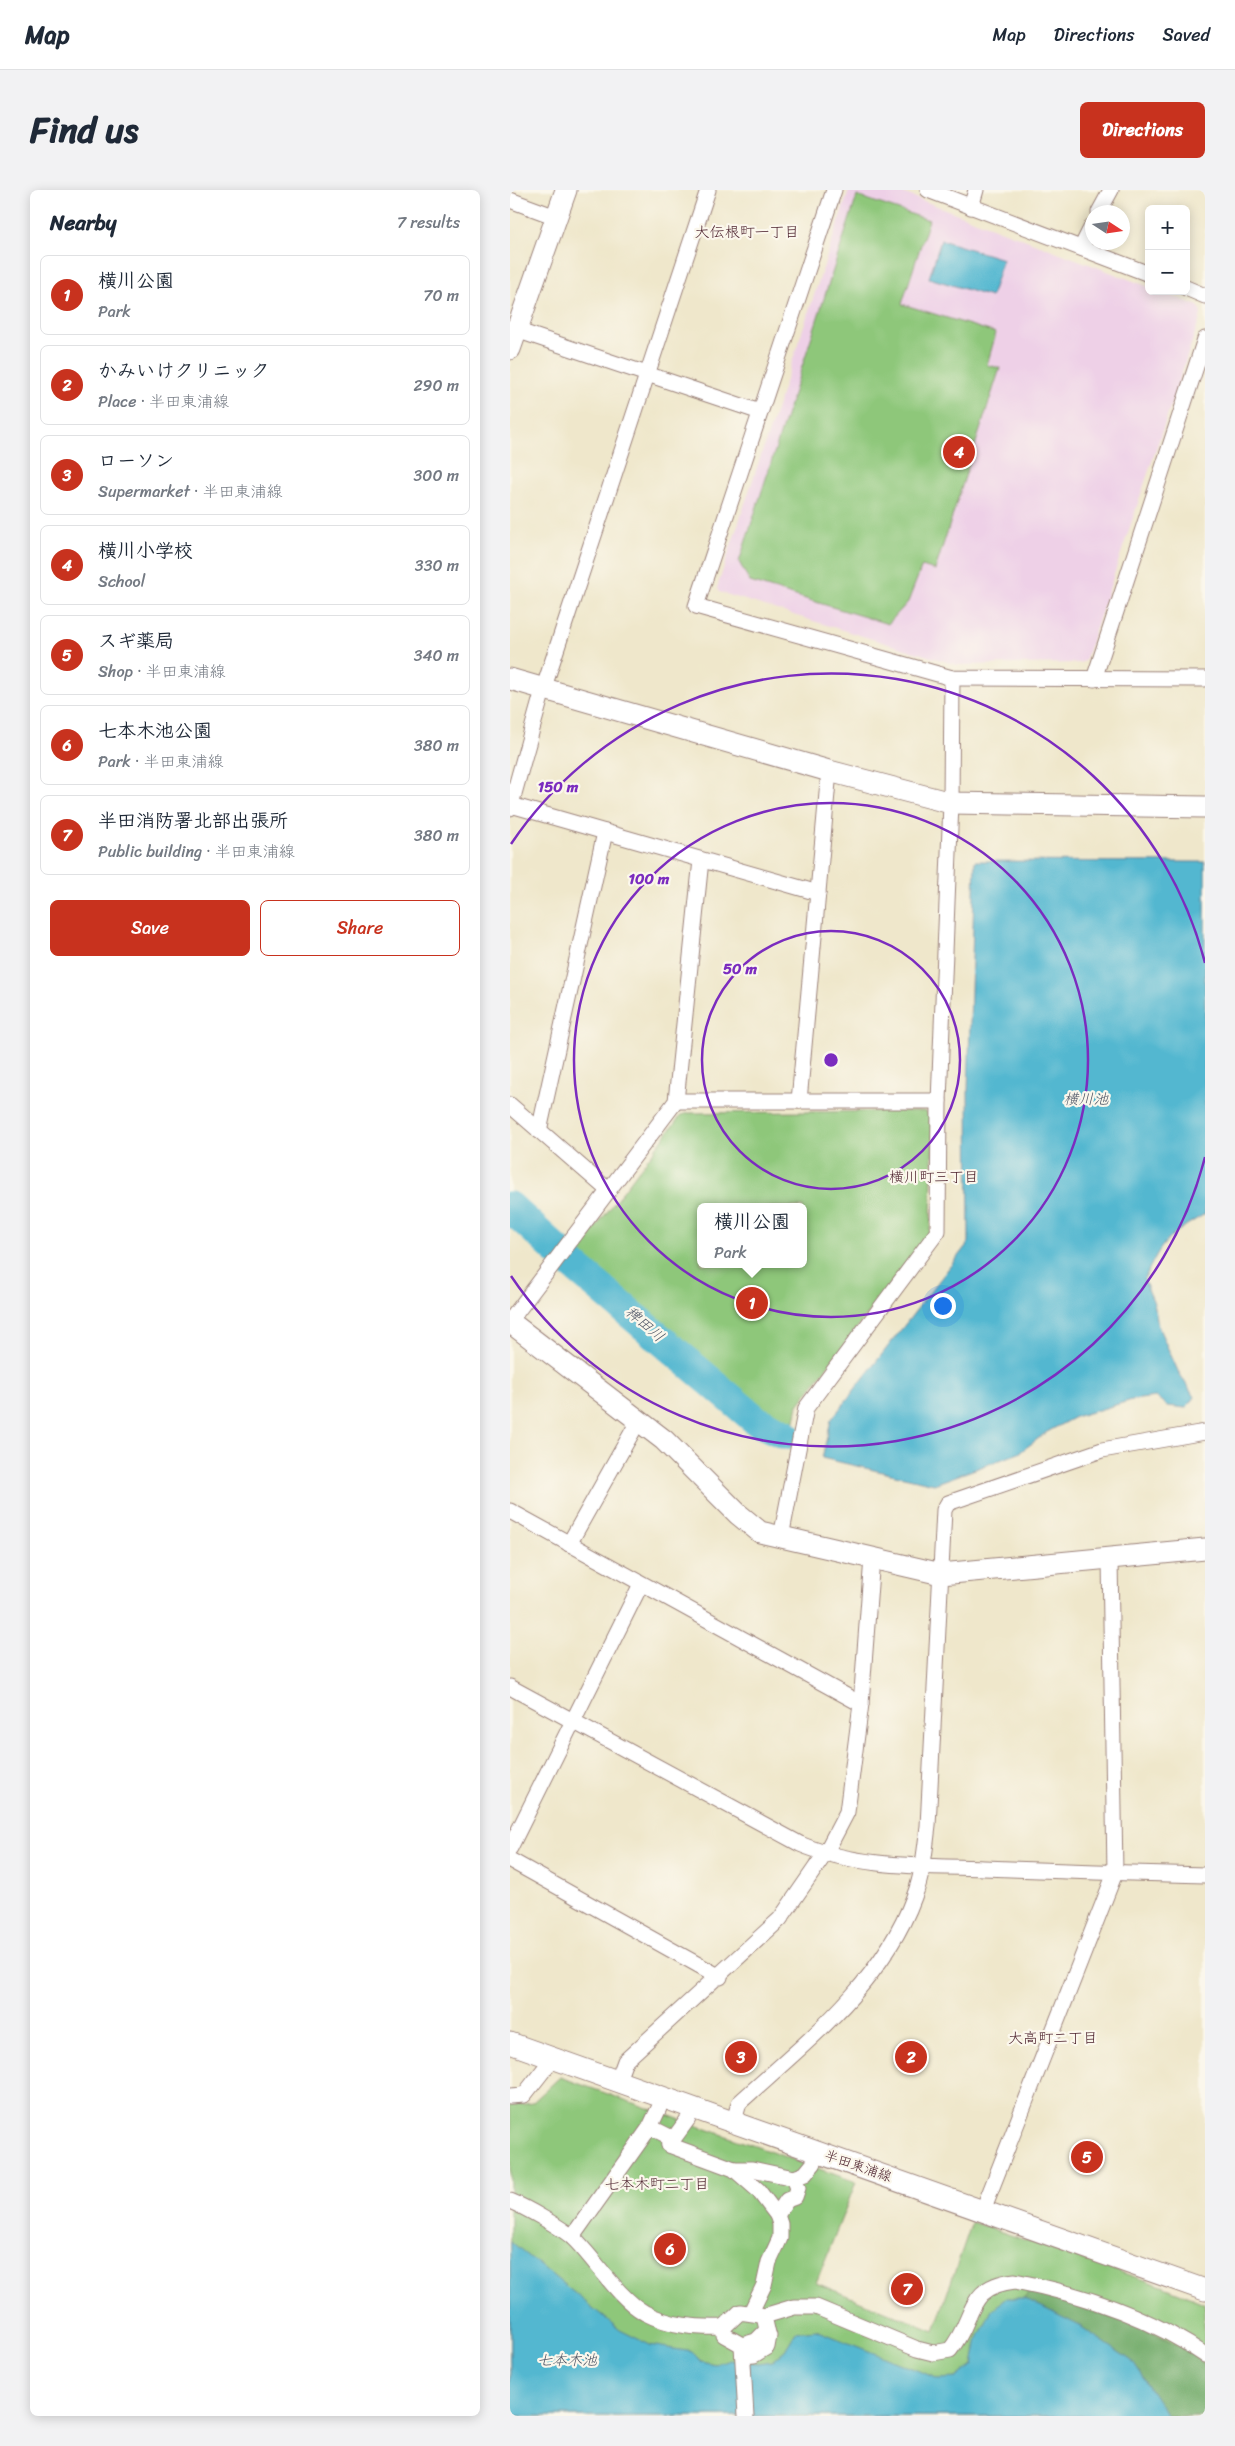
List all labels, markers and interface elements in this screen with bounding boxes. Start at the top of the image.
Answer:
text: Map [25,14,69,56]
text: Map [993,19,1026,51]
text: Directions [1054,19,1135,51]
text: Saved [1163,19,1210,51]
text: Find us [30,99,138,161]
button: Directions [1080,102,1205,158]
text: Nearby [50,204,116,242]
north arrow [1085,205,1130,250]
map controls [1145,205,1190,295]
button: + [1145,205,1190,250]
text: 7 results [397,208,460,237]
district label: 大伝根町一丁目 [694,219,800,245]
button: − [1145,250,1190,295]
text: 横川公園 [98,264,174,297]
text: 1 [64,281,70,310]
text: 70 m [423,281,459,310]
text: Park [98,297,131,326]
text: かみいけクリニック [98,354,270,387]
text: 2 [62,371,72,400]
text: 290 m [413,371,459,400]
text: Place · 半田東浦線 [98,387,229,416]
pin: 4 [943,433,975,471]
text: ローソン [98,444,174,477]
text: 3 [63,461,71,490]
text: 300 m [414,461,459,490]
text: Supermarket · 半田東浦線 [98,477,283,506]
text: 横川小学校 [98,534,193,567]
text: 4 [62,551,72,580]
text: 330 m [415,551,459,580]
text: School [98,567,145,596]
text: スギ薬局 [98,624,174,657]
text: 5 [62,641,72,670]
text: 340 m [414,641,459,670]
text: Shop · 半田東浦線 [98,657,226,686]
text: 七本木池公園 [98,714,212,747]
text: 6 [62,731,72,760]
text: 380 m [414,731,459,760]
text: Park · 半田東浦線 [98,747,223,776]
text: 150 m [538,774,579,800]
text: 半田消防署北部出張所 [98,804,288,837]
text: 7 [62,821,72,850]
text: 380 m [414,821,459,850]
text: Public building · 半田東浦線 [98,837,295,866]
text: 100 m [629,866,670,892]
button: Save [50,900,250,956]
button: Share [260,900,460,956]
text: 50 m [723,956,758,982]
centre of rings [822,1051,840,1069]
water label: 横川池 [1063,1086,1109,1112]
district label: 横川町三丁目 [889,1164,979,1190]
popup [697,1203,807,1268]
text: 横川公園 [714,1205,790,1238]
text: Park [714,1238,747,1267]
pin: 1 [736,1284,768,1322]
your location [930,1293,956,1319]
water label: 稗田川 [619,1299,671,1349]
district label: 大高町二丁目 [1008,2025,1098,2051]
pin: 3 [725,2038,757,2076]
pin: 2 [895,2038,927,2076]
pin: 5 [1071,2138,1103,2176]
street label: 半田東浦線 [821,2143,895,2189]
district label: 七本木町二丁目 [604,2171,710,2197]
pin: 6 [654,2230,686,2268]
pin: 7 [891,2270,923,2308]
water label: 七本木池 [537,2347,598,2373]

